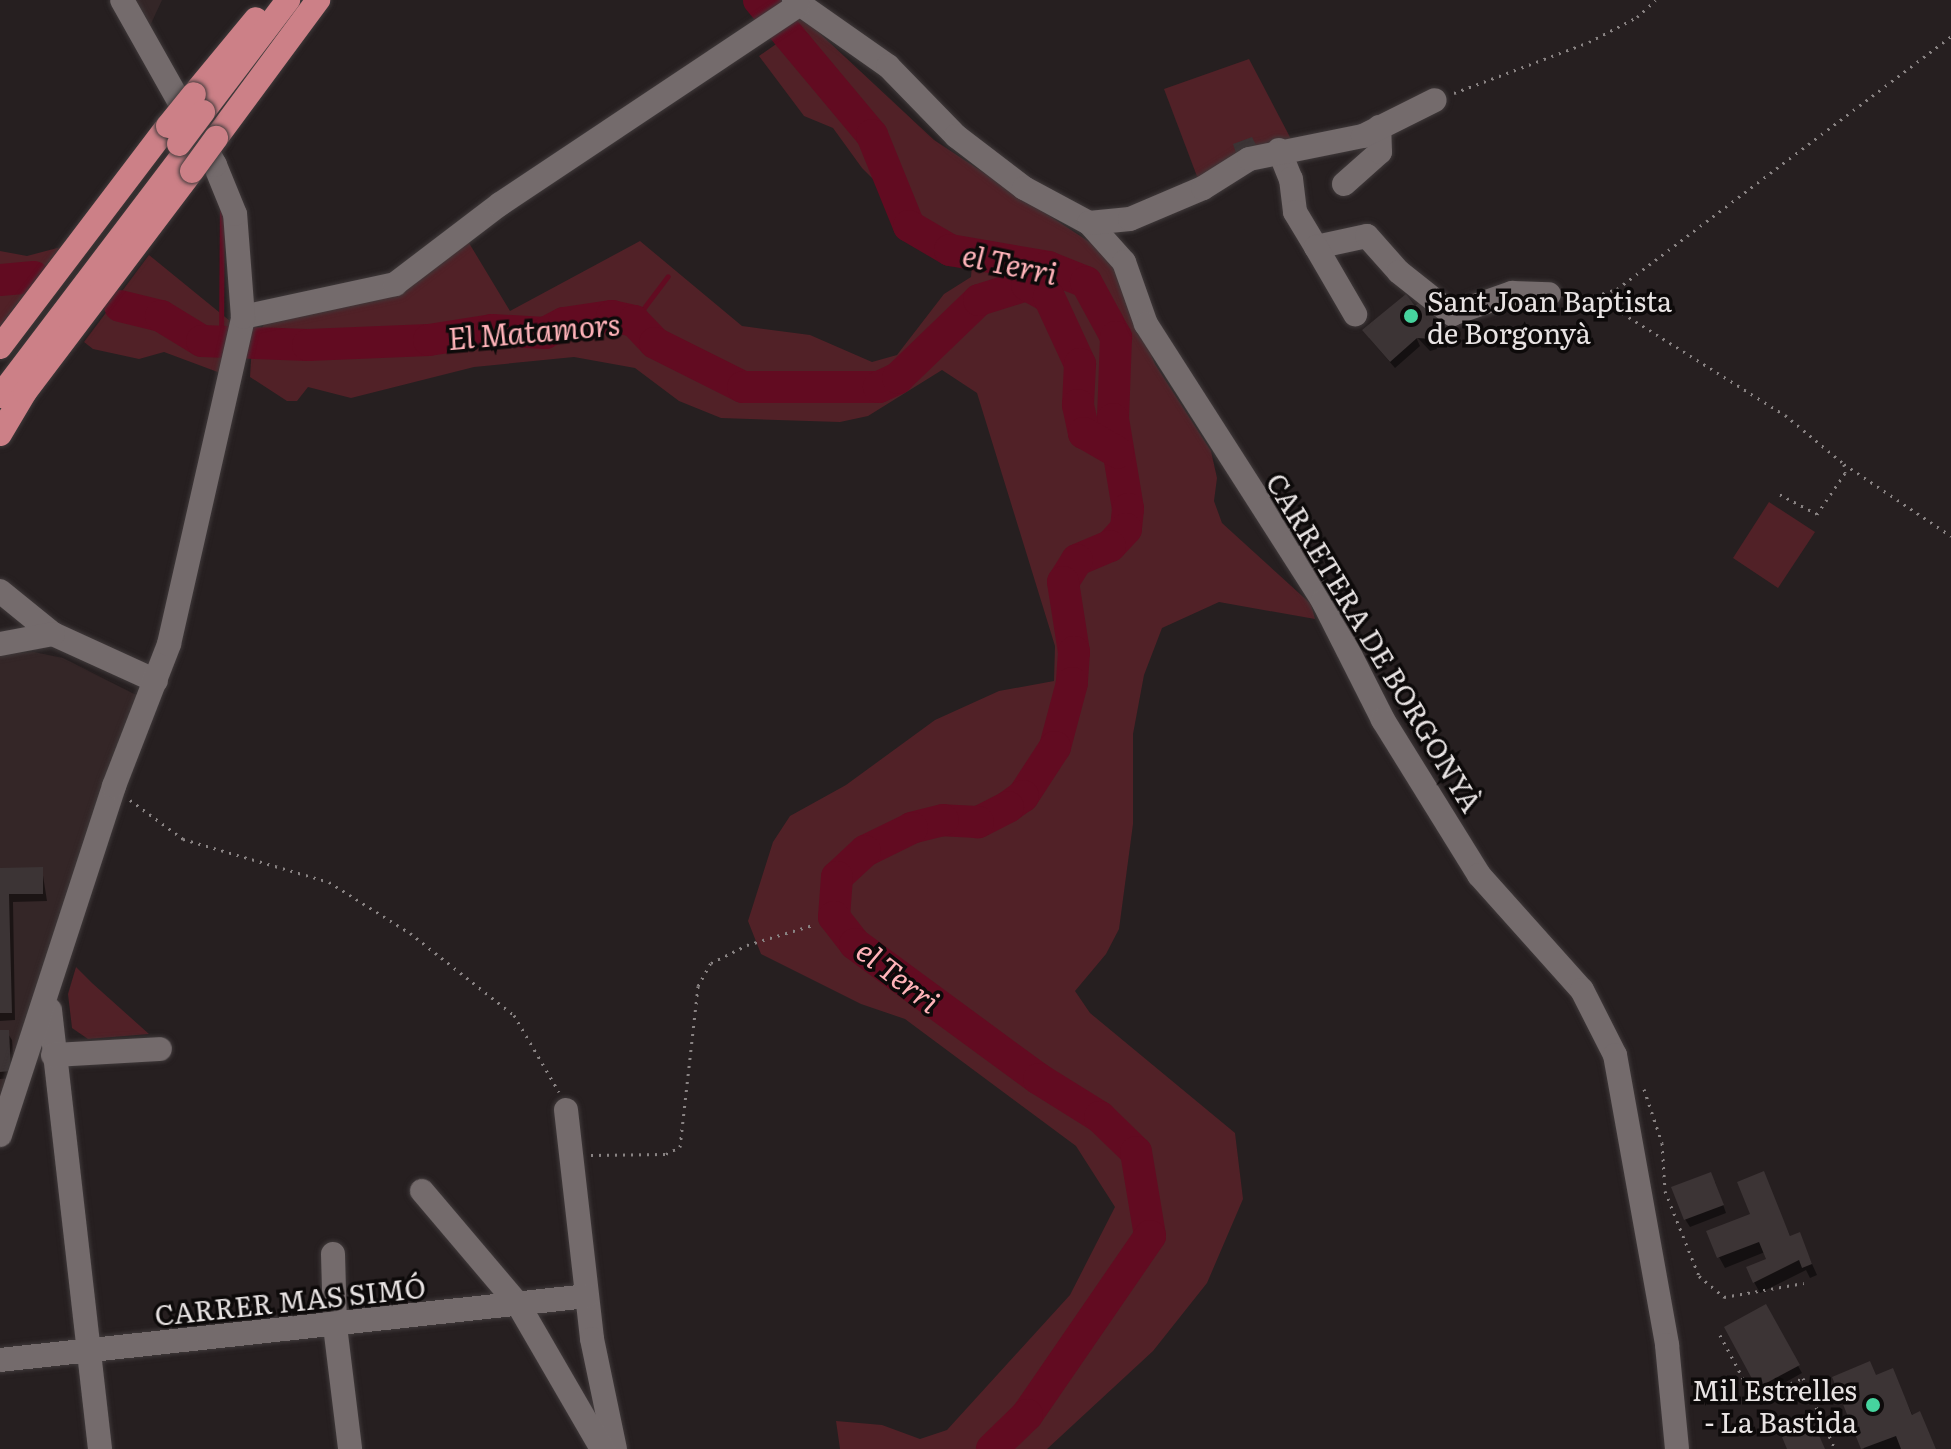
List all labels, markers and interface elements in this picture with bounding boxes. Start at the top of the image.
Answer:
water label: el Terri [959,235,1061,291]
place label: Sant Joan Baptista de Borgonyà [1427,283,1672,349]
water label: El Matamors [446,305,622,355]
marker: Sant Joan Baptista de Borgonyà [1402,307,1420,325]
street label: CARRETERA DE BORGONYÀ [1260,466,1490,818]
water label: el Terri [850,931,948,1019]
street label: CARRER MAS SIMÓ [153,1269,427,1331]
place label: Mil Estrelles - La Bastida [1692,1372,1857,1438]
marker: Mil Estrelles - La Bastida [1864,1396,1882,1414]

